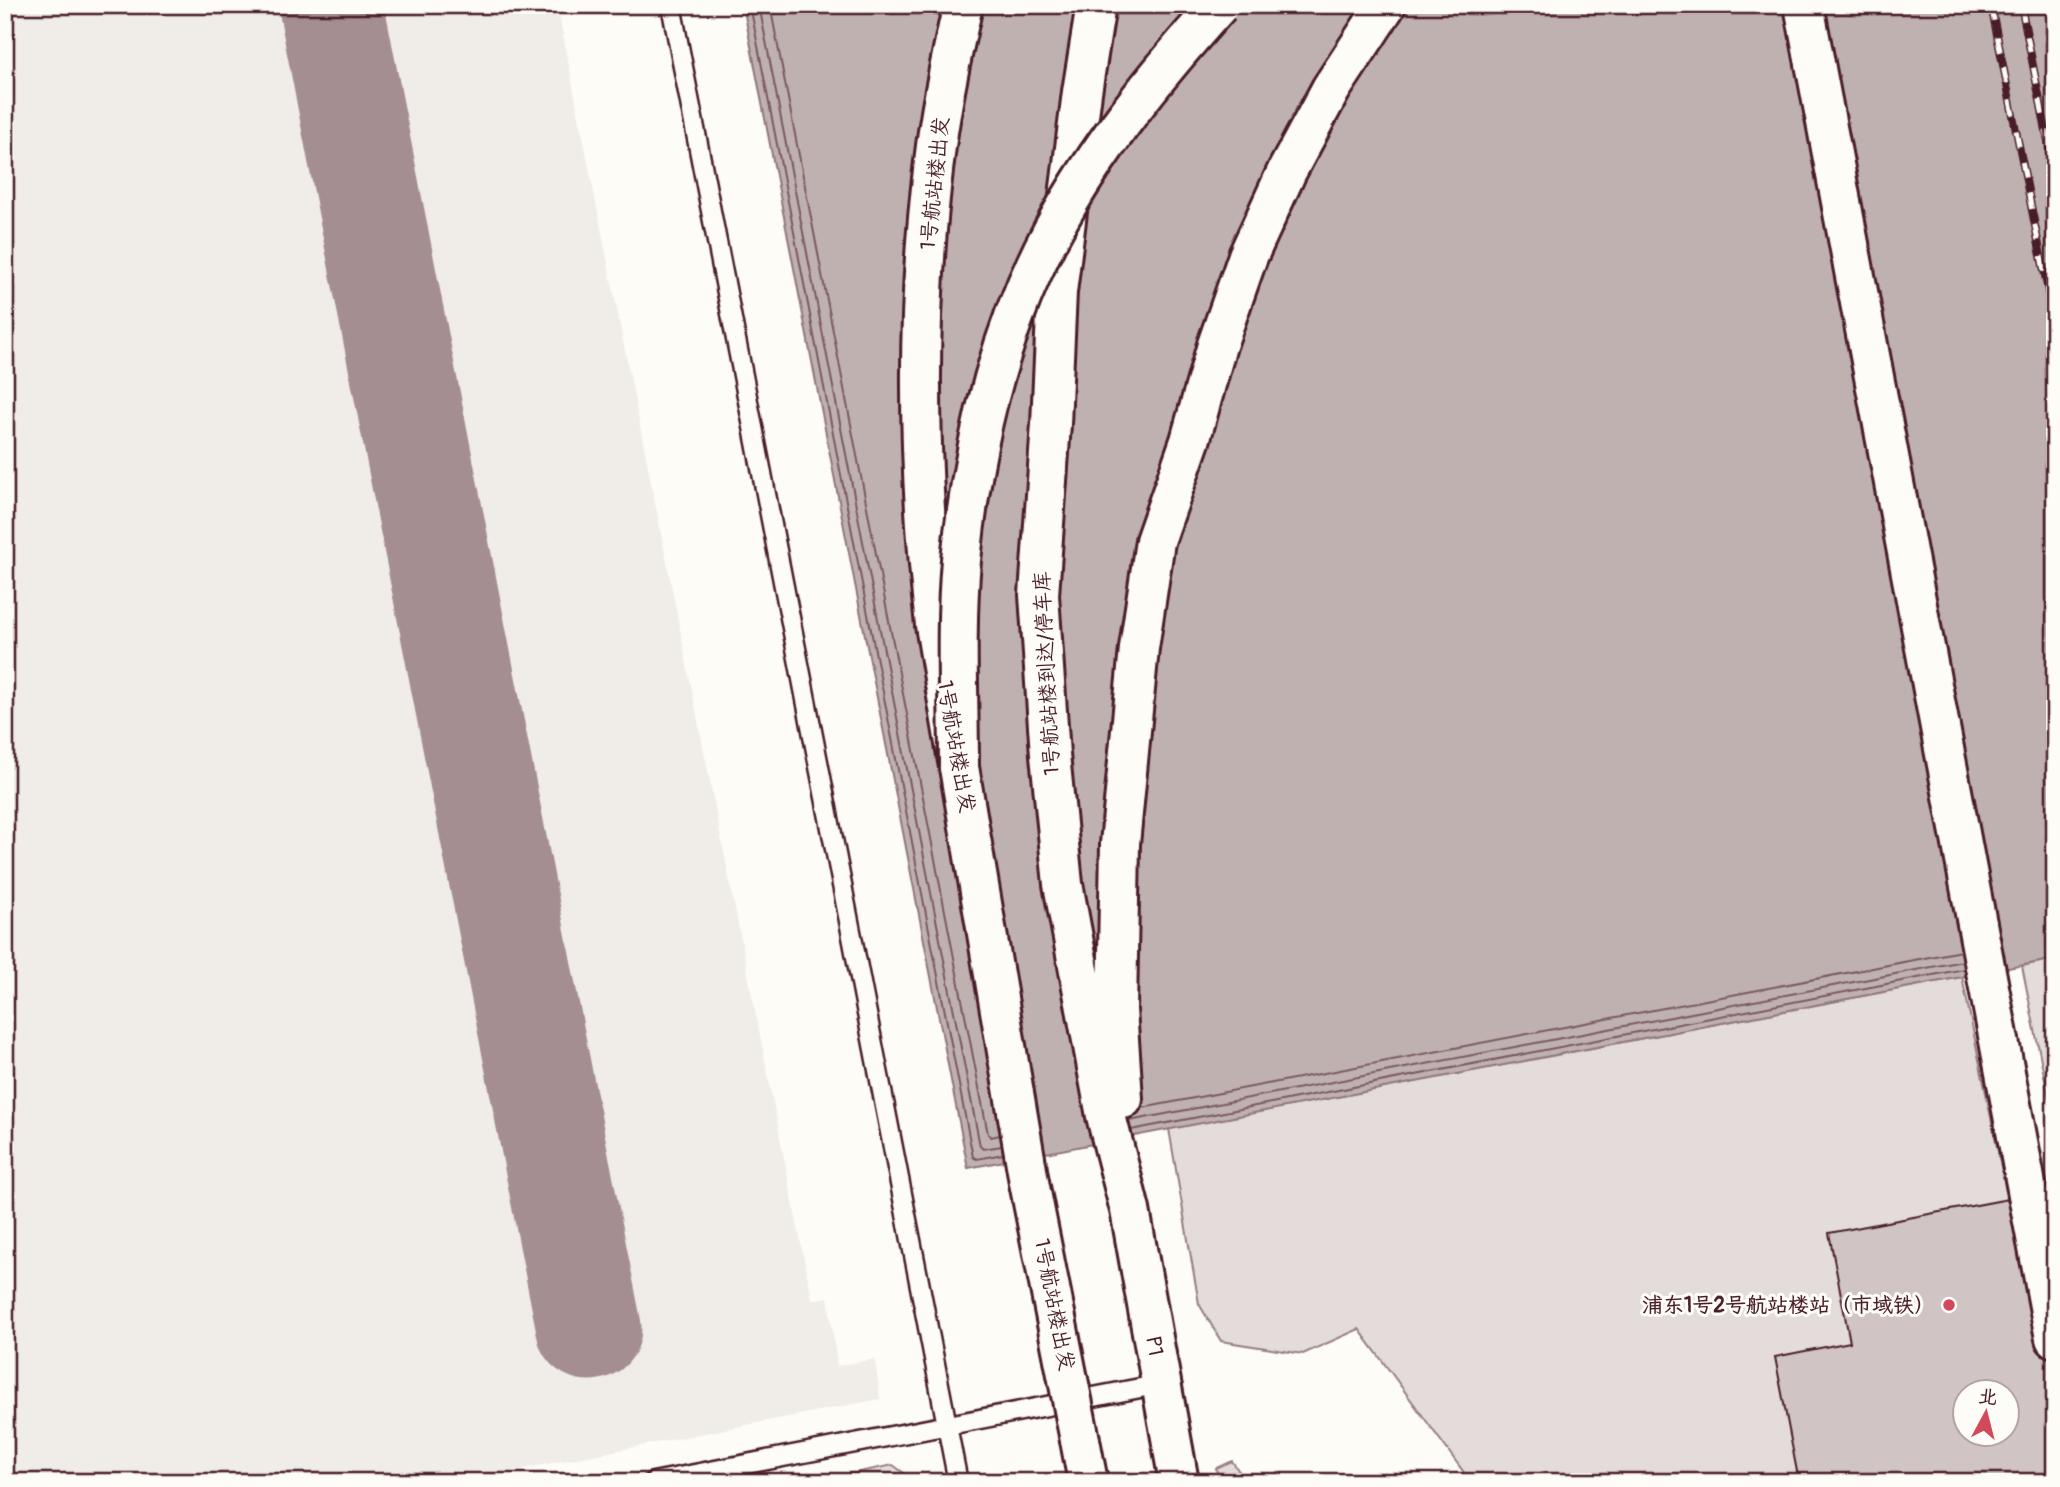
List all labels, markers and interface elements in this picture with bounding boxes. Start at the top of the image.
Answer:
street label: 1号航站楼出发 [915,115,955,251]
street label: 1号航站楼到达/停车库 [1028,570,1066,776]
street label: 1号航站楼出发 [931,679,981,815]
street label: 1号航站楼出发 [1028,1237,1080,1373]
place label: 浦东1号2号航站楼站（市域铁） [1642,1292,1935,1319]
marker: 浦东1号2号航站楼站（市域铁） [1941,1297,1957,1313]
street label: P1 [1139,1334,1169,1358]
north arrow [1952,1378,2022,1448]
text: 北 [1977,1384,1999,1410]

